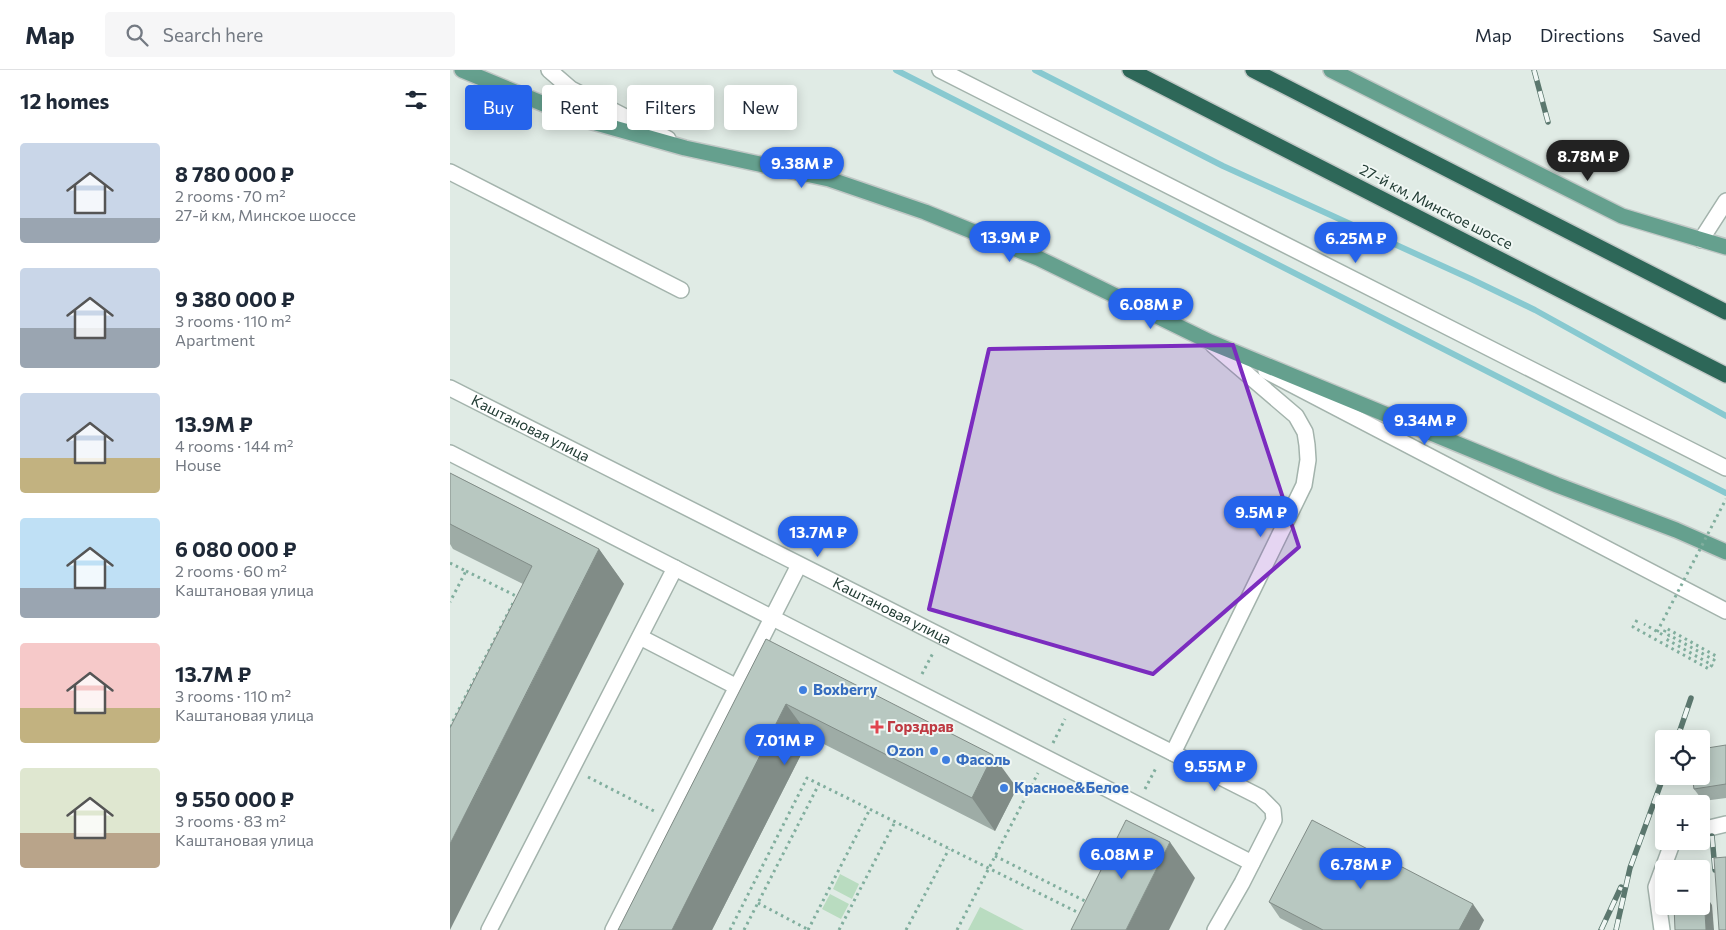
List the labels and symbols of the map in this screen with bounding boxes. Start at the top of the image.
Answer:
pin: 8.78M ₽ [1542,140,1634,182]
pin: 9.38M ₽ [756,146,848,189]
street label: 27-й км, Минское шоссе [1357,160,1516,253]
pin: 13.9M ₽ [964,220,1056,263]
pin: 6.25M ₽ [1310,222,1402,264]
pin: 6.08M ₽ [1105,288,1197,330]
street label: Каштановая улица [469,390,593,465]
pin: 9.34M ₽ [1379,404,1471,446]
pin: 9.5M ₽ [1220,496,1302,538]
pin: 13.7M ₽ [772,516,864,558]
street label: Каштановая улица [830,573,955,648]
place label: Boxberry [813,680,878,698]
marker: Boxberry [797,684,809,696]
place label: Горздрав [887,717,954,735]
marker: Горздрав [871,721,883,733]
pin: 7.01M ₽ [739,724,831,766]
place label: Ozon [886,741,924,759]
marker: Ozon [928,745,940,757]
place label: Фасоль [956,750,1010,768]
pin: 9.55M ₽ [1169,750,1261,792]
marker: Фасоль [940,754,952,766]
place label: Красное&Белое [1014,778,1129,796]
marker: Красное&Белое [998,782,1010,794]
pin: 6.08M ₽ [1076,838,1168,880]
pin: 6.78M ₽ [1315,848,1407,890]

